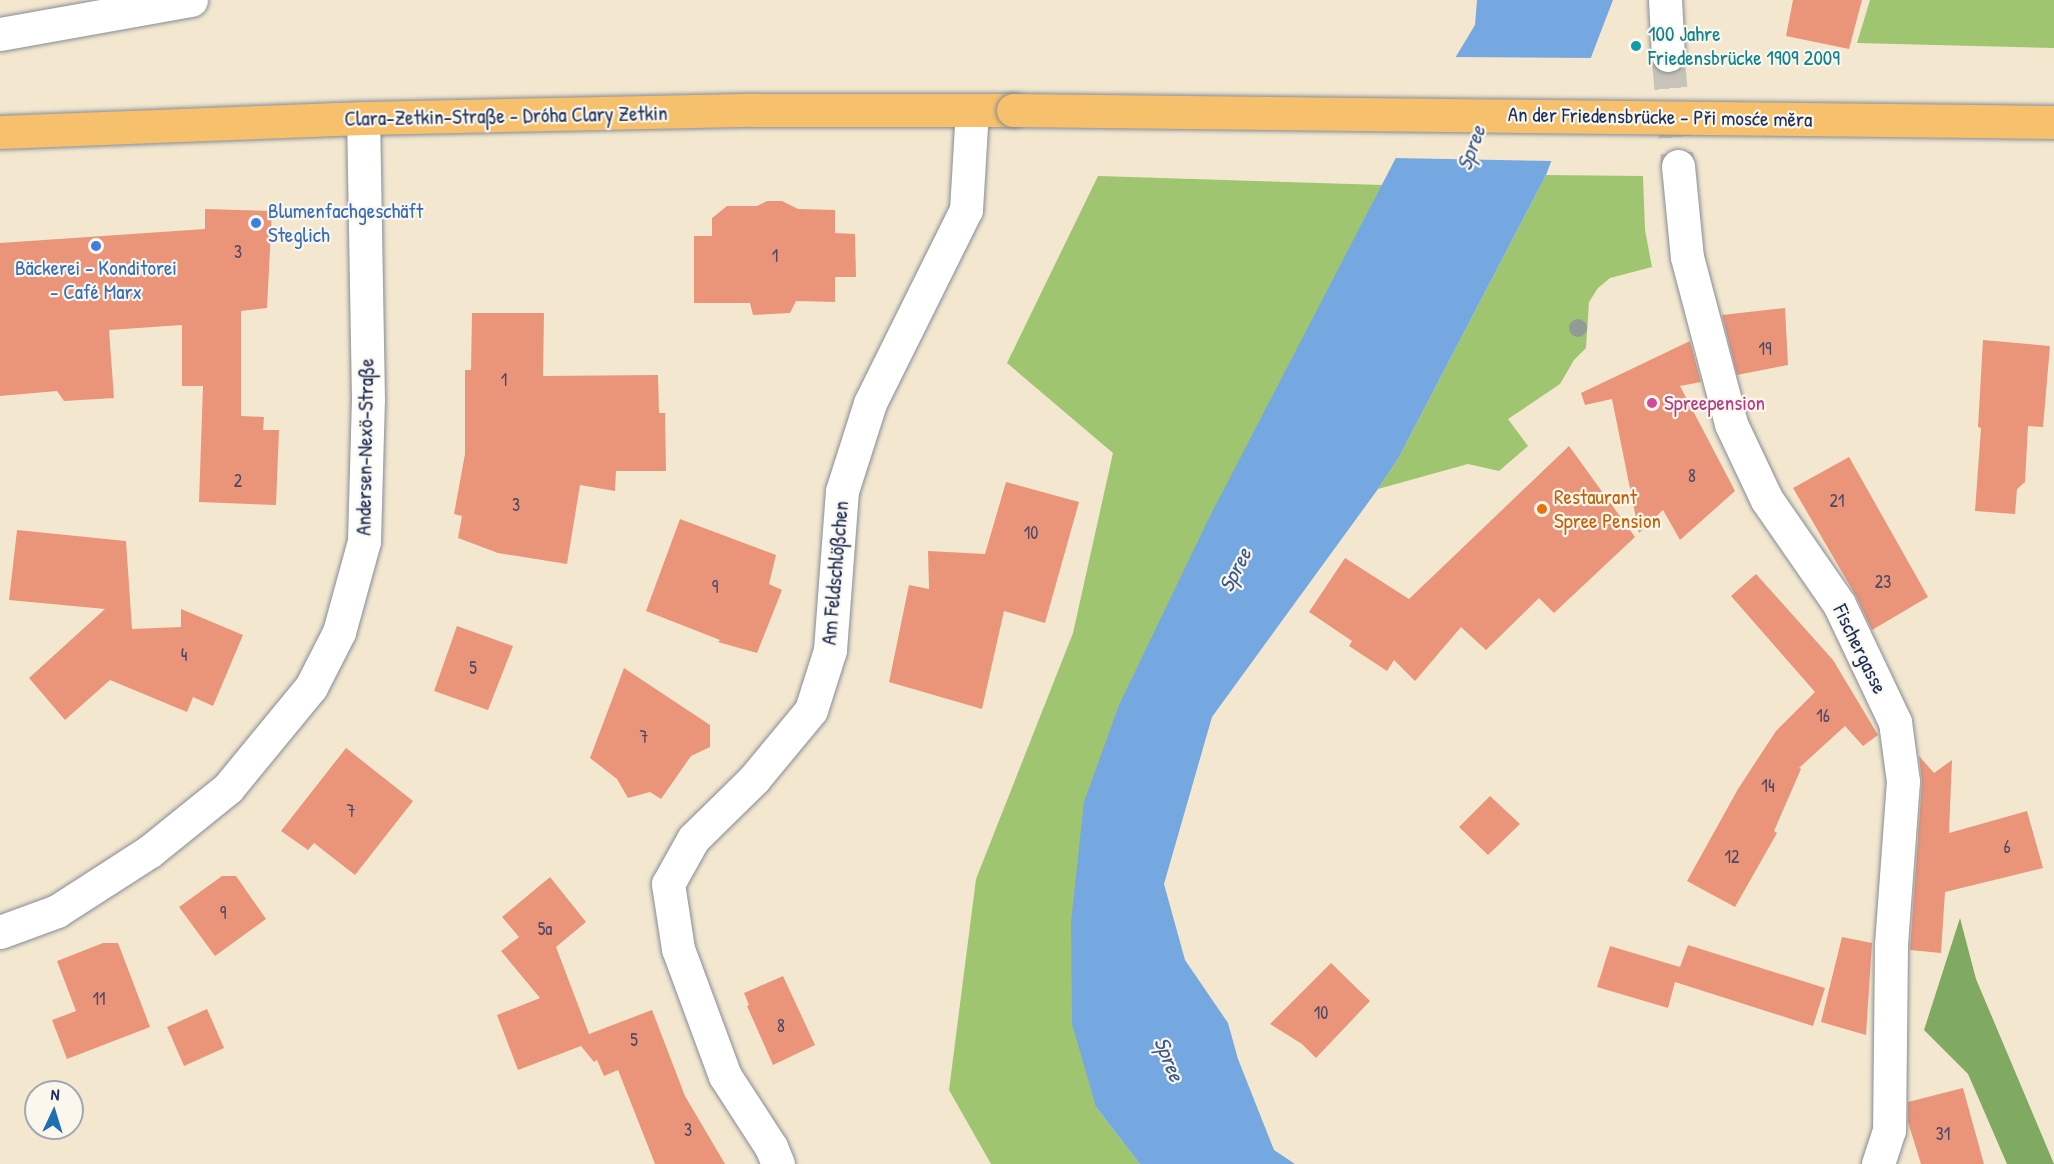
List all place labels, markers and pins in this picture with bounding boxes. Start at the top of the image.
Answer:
place label: 100 Jahre Friedensbrücke 1909 2009 [1648,21,1840,71]
marker: 100 Jahre Friedensbrücke 1909 2009 [1629,39,1643,53]
place label: Blumenfachgeschäft Steglich [268,198,423,248]
marker: Blumenfachgeschäft Steglich [249,216,263,230]
marker: Bäckerei - Konditorei - Café Marx [89,239,103,253]
place label: Bäckerei - Konditorei - Café Marx [15,255,177,305]
place label: Spreepension [1664,390,1765,416]
marker: Spreepension [1645,396,1659,410]
place label: Restaurant Spree Pension [1554,484,1661,534]
marker: Restaurant Spree Pension [1535,502,1549,516]

